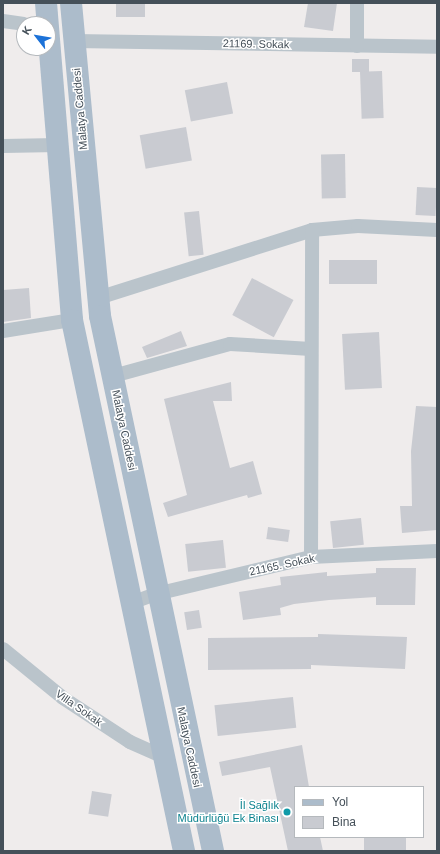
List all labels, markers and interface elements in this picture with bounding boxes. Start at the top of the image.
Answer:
north arrow [16,16,56,56]
text: K [19,24,34,37]
street label: 21169. Sokak [223,37,289,51]
street label: Malatya Caddesi [70,68,90,150]
street label: Malatya Caddesi [109,389,139,471]
street label: 21165. Sokak [248,552,316,578]
street label: Villa Sokak [53,687,105,729]
street label: Malatya Caddesi [174,706,204,788]
legend [294,786,424,838]
text: Yol [332,795,348,809]
place label: İl Sağlık Müdürlüğü Ek Binası [178,799,279,825]
marker: İl Sağlık Müdürlüğü Ek Binası [282,807,292,817]
text: Bina [332,815,356,829]

